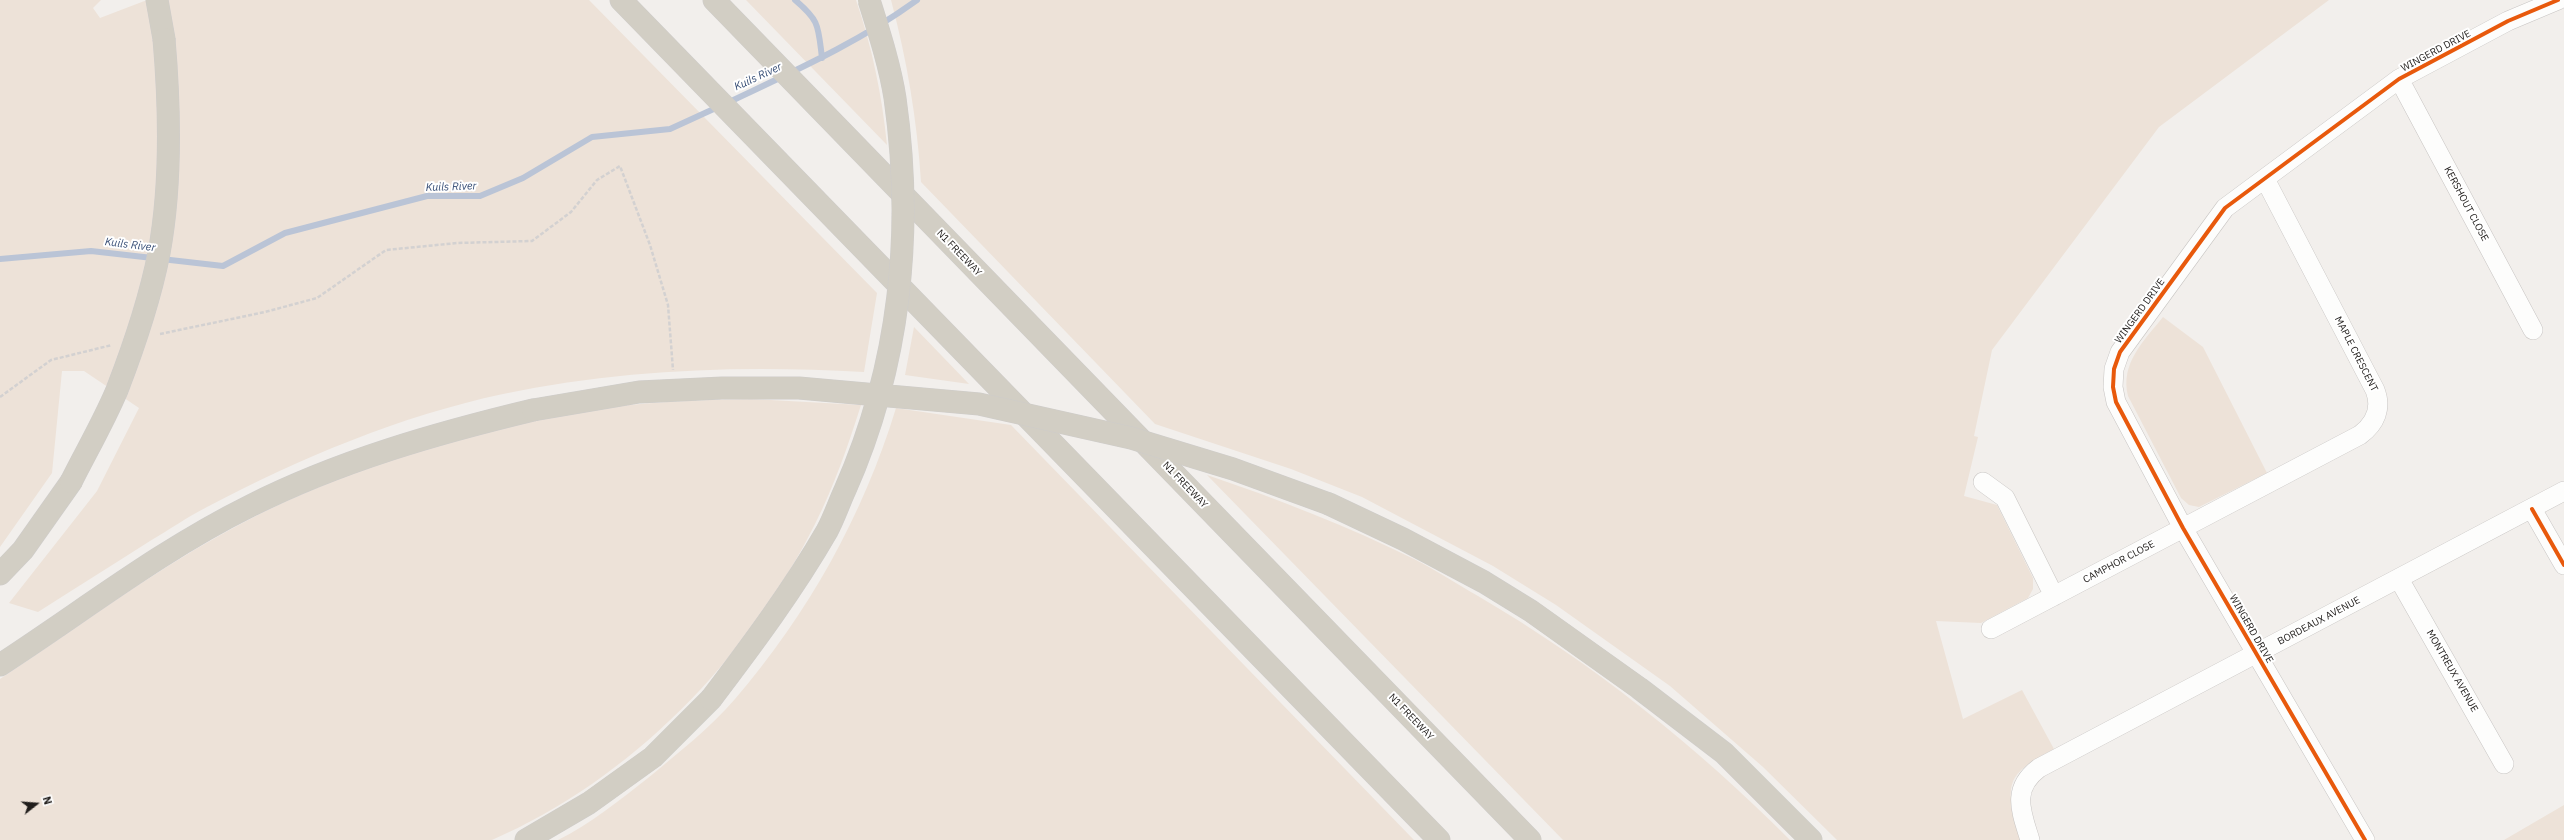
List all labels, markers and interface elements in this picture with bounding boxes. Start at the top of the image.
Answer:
street label: WINGERD DRIVE [2399,28,2473,74]
water label: Kuils River [732,60,784,94]
street label: KERSHOUT CLOSE [2441,165,2491,243]
water label: Kuils River [425,180,477,194]
street label: N1 FREEWAY [934,227,984,279]
water label: Kuils River [104,235,156,255]
street label: WINGERD DRIVE [2112,276,2168,346]
street label: MAPLE CRESCENT [2332,314,2380,394]
street label: N1 FREEWAY [1160,459,1210,511]
street label: CAMPHOR CLOSE [2081,538,2157,586]
street label: WINGERD DRIVE [2226,593,2276,665]
street label: BORDEAUX AVENUE [2276,594,2362,648]
street label: MONTREUX AVENUE [2424,628,2480,714]
street label: N1 FREEWAY [1386,691,1436,743]
north arrow [16,784,56,824]
text: N [40,795,55,806]

